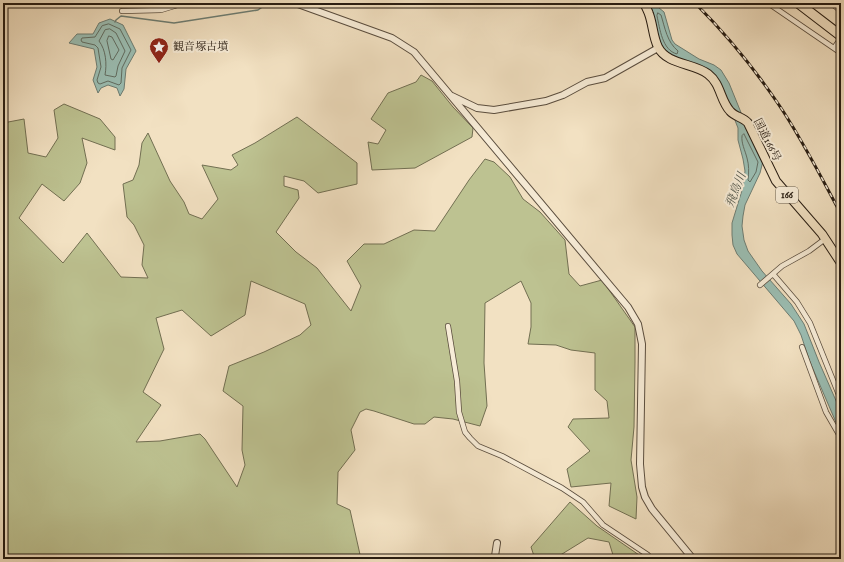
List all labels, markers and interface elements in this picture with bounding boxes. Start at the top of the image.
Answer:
place icon: 観音塚古墳 [148,36,170,64]
place label: 観音塚古墳 [173,40,228,54]
street label: 国道166号 [750,116,784,164]
water label: 飛鳥川 [723,169,750,209]
road number: 166 [776,187,798,203]

